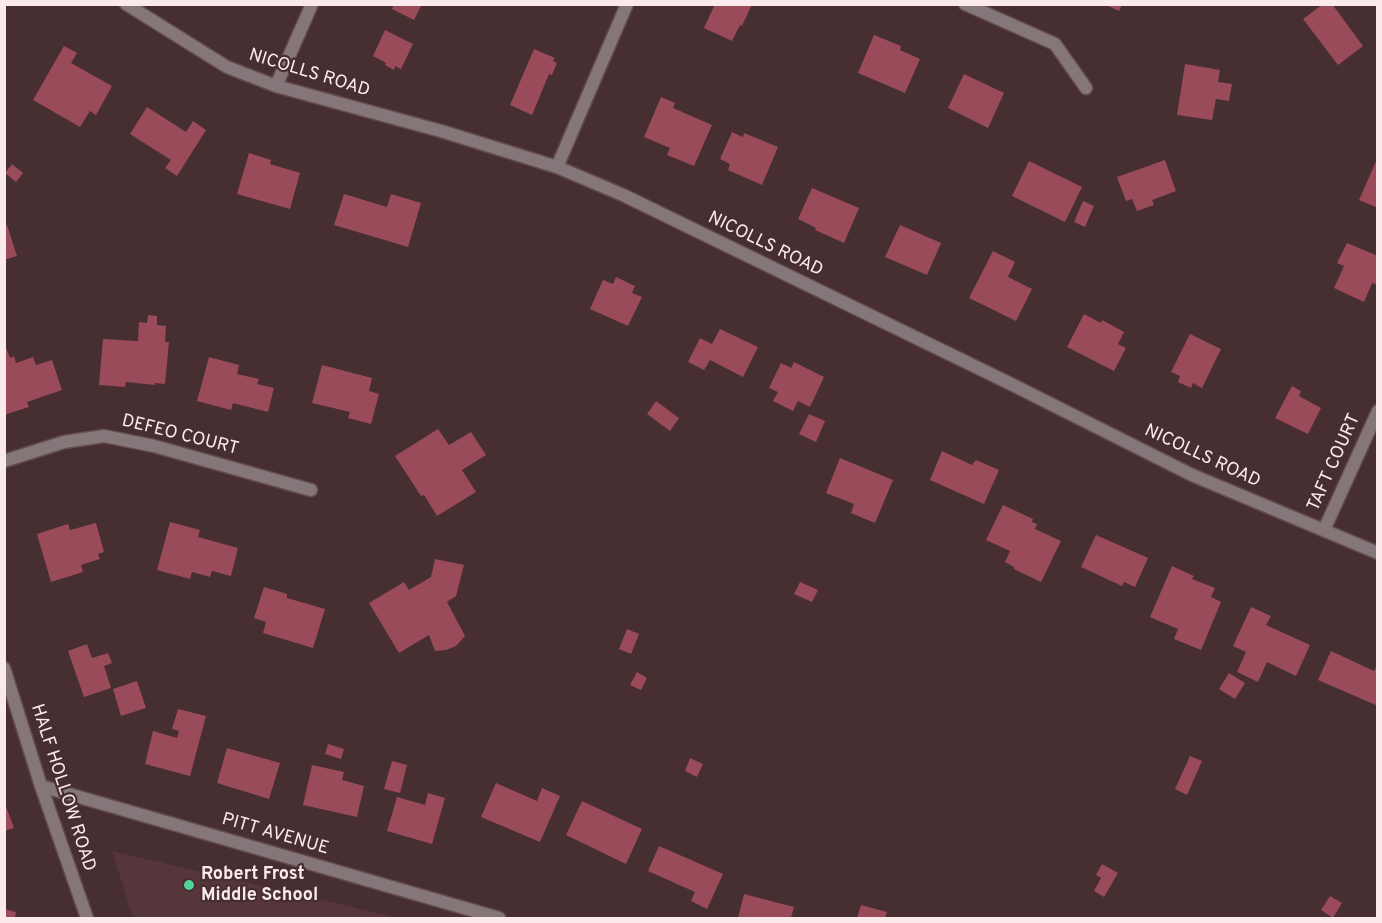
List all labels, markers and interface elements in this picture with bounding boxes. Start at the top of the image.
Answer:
street label: NICOLLS ROAD [246,45,372,103]
street label: NICOLLS ROAD [704,208,826,282]
street label: DEFEO COURT [119,411,241,461]
street label: TAFT COURT [1304,411,1366,515]
street label: NICOLLS ROAD [1141,421,1263,493]
street label: HALF HOLLOW ROAD [25,702,99,874]
street label: PITT AVENUE [219,809,331,861]
place label: Robert Frost Middle School [201,864,318,906]
marker: Robert Frost Middle School [182,878,196,892]

